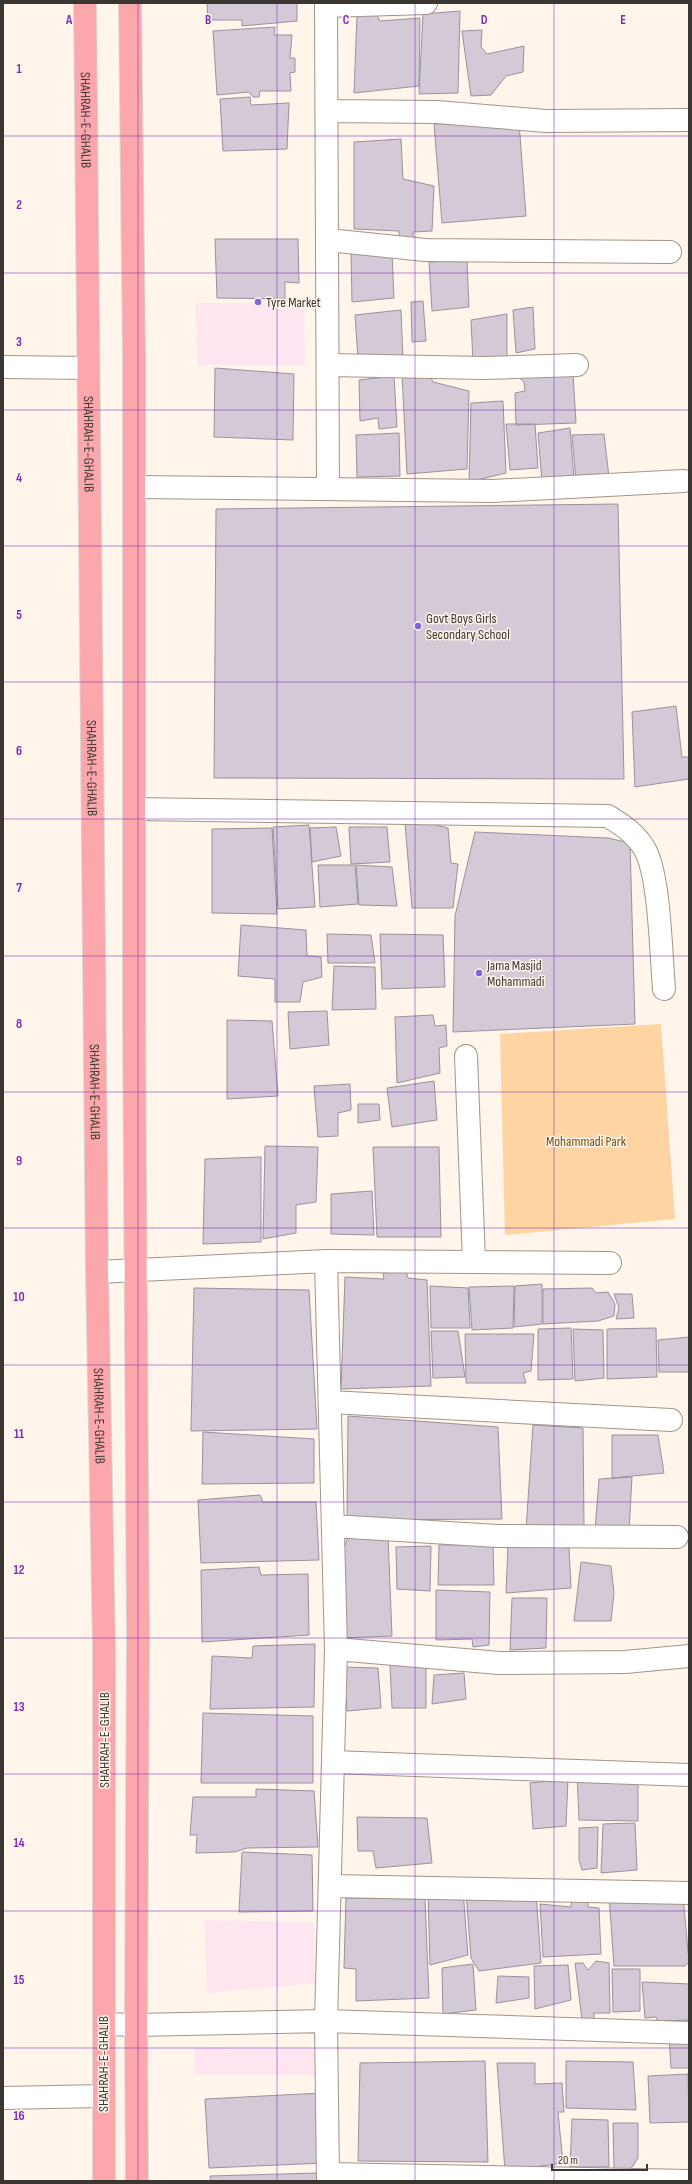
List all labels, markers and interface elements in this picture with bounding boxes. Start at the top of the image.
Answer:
text: A [65,12,73,28]
text: B [205,12,211,28]
text: C [343,12,350,28]
text: D [481,12,488,28]
text: E [620,12,626,28]
text: 1 [16,61,22,77]
street label: SHAHRAH-E-GHALIB [77,72,95,168]
text: 2 [16,197,22,213]
place label: Tyre Market [266,294,321,311]
marker: Tyre Market [253,297,263,307]
text: 3 [16,334,22,350]
street label: SHAHRAH-E-GHALIB [80,396,98,492]
text: 4 [16,470,22,486]
text: 5 [16,607,22,623]
place label: Govt Boys Girls Secondary School [426,610,510,643]
marker: Govt Boys Girls Secondary School [413,621,423,631]
street label: SHAHRAH-E-GHALIB [83,720,101,816]
text: 6 [16,743,22,759]
text: 7 [16,880,22,896]
place label: Jama Masjid Mohammadi [486,957,544,990]
marker: Jama Masjid Mohammadi [474,968,484,978]
text: 8 [16,1016,22,1032]
street label: SHAHRAH-E-GHALIB [86,1044,104,1140]
park label: Mohammadi Park [546,1133,627,1150]
text: 9 [16,1153,22,1169]
text: 10 [13,1289,25,1305]
street label: SHAHRAH-E-GHALIB [90,1368,109,1464]
text: 11 [14,1426,24,1442]
text: 12 [14,1562,25,1578]
street label: SHAHRAH-E-GHALIB [96,1692,113,1788]
text: 13 [14,1699,25,1715]
text: 14 [13,1835,25,1851]
text: 15 [14,1972,25,1988]
street label: SHAHRAH-E-GHALIB [95,2016,112,2112]
text: 16 [13,2108,25,2124]
scale bar [552,2146,647,2172]
text: 20 m [558,2153,578,2168]

